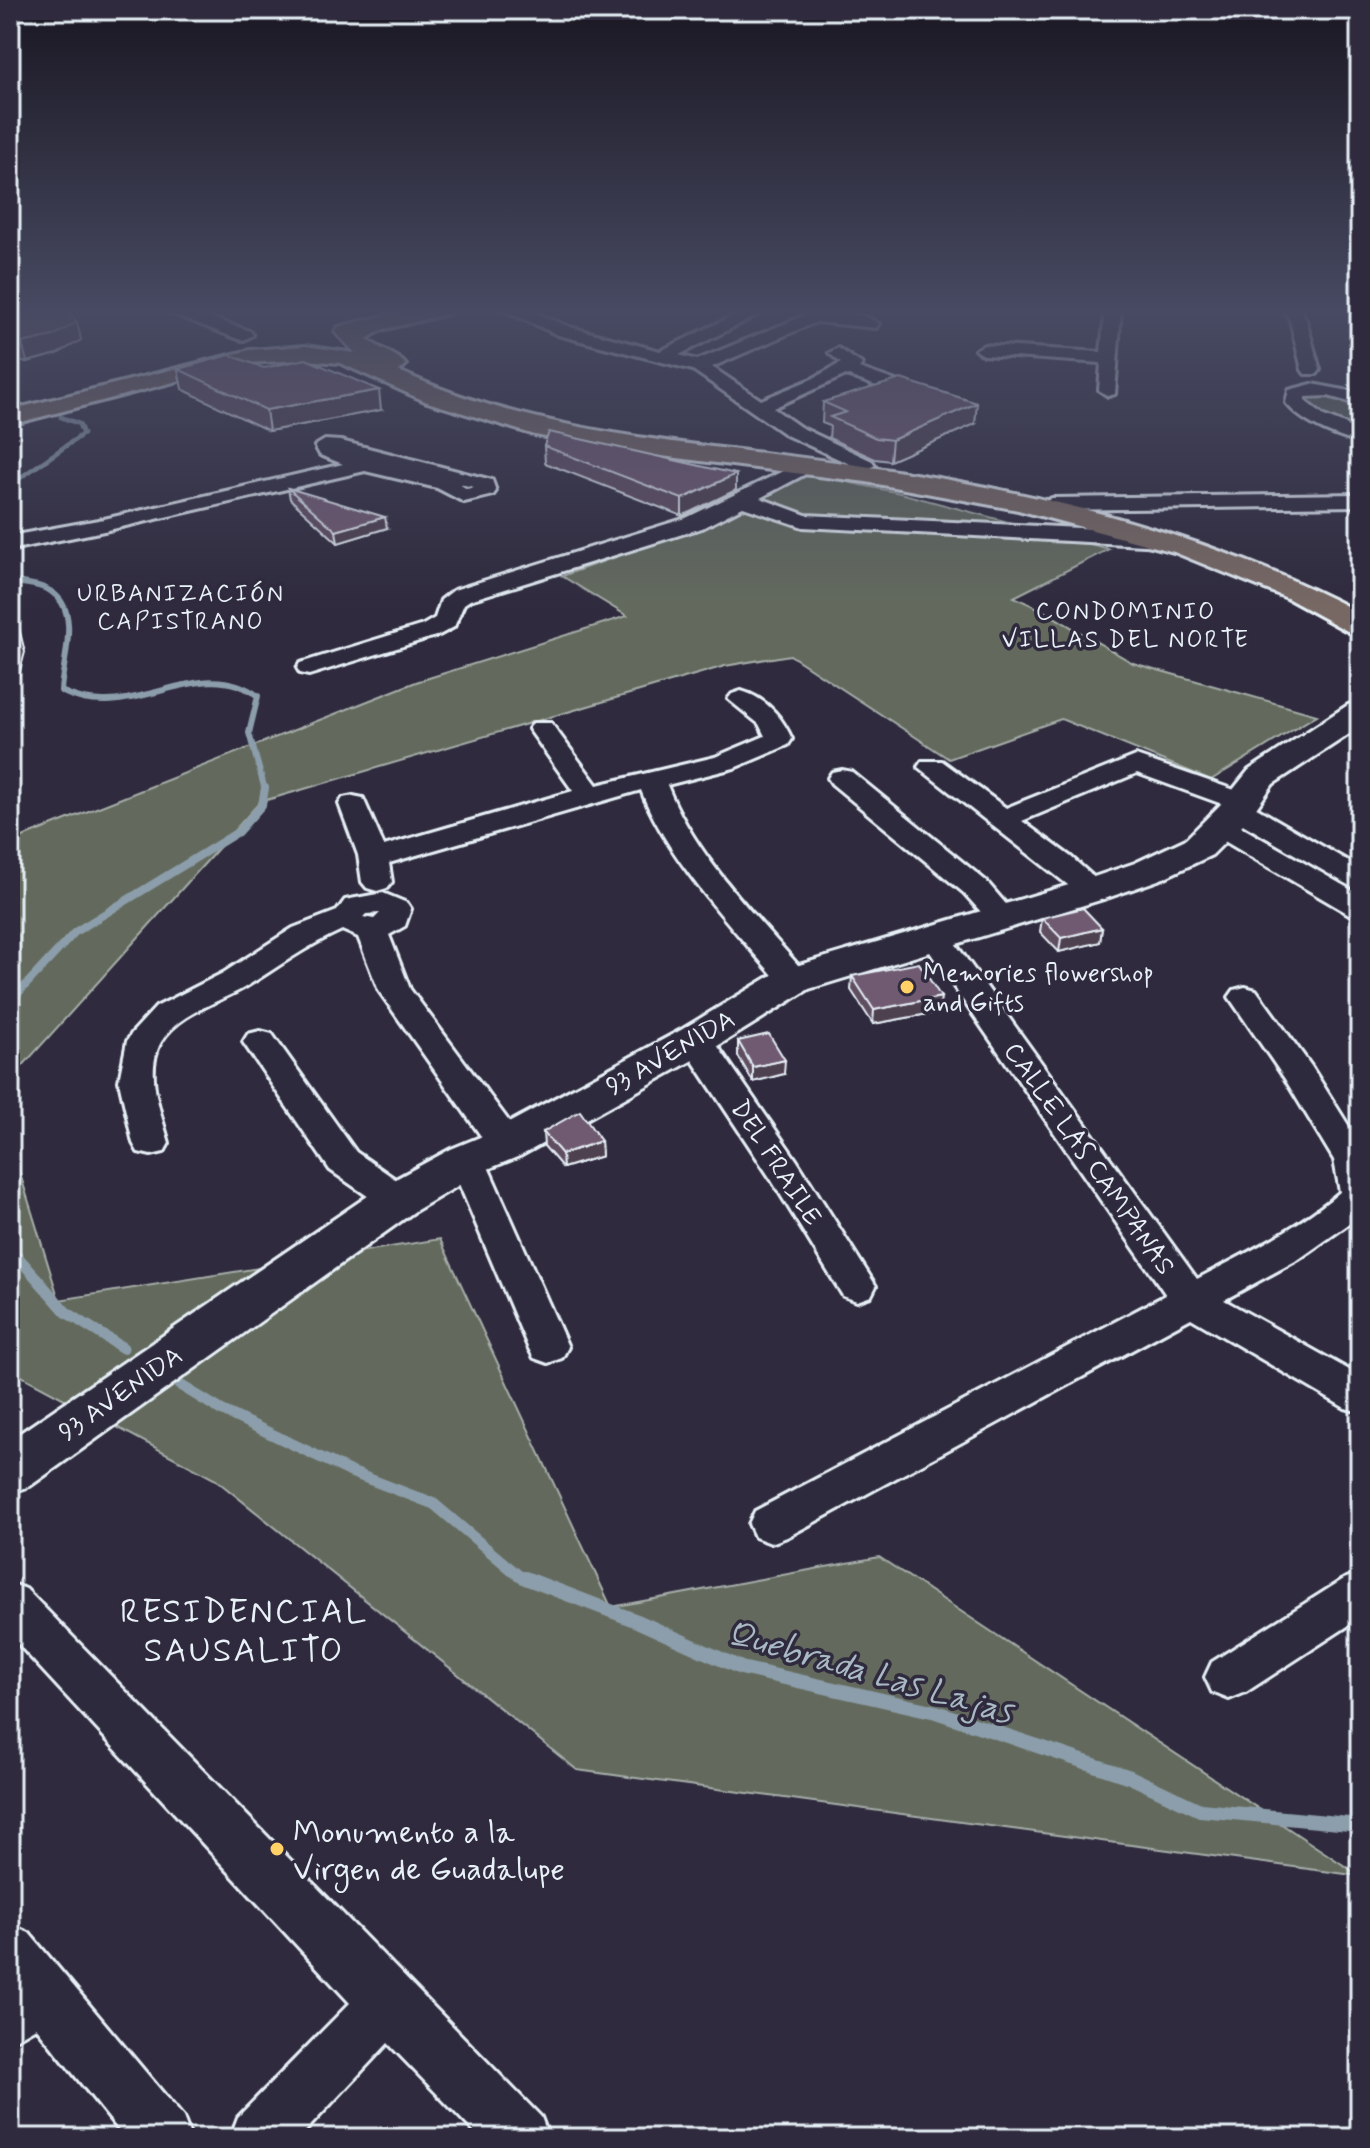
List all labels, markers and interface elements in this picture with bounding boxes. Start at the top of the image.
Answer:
district label: URBANIZACIÓN CAPISTRANO [77,579,285,638]
district label: CONDOMINIO VILLAS DEL NORTE [1002,597,1250,656]
place label: Memories flowershop and Gifts [923,957,1154,1021]
marker: Memories flowershop and Gifts [898,978,916,996]
street label: 93 AVENIDA [600,1003,742,1104]
street label: CALLE LAS CAMPANAS [995,1036,1182,1282]
street label: DEL FRAILE [722,1094,829,1233]
street label: 93 AVENIDA [52,1339,190,1450]
district label: RESIDENCIAL SAUSALITO [120,1590,368,1674]
water label: Quebrada Las Lajas [721,1611,1020,1736]
place label: Monumento a la Virgen de Guadalupe [293,1812,565,1893]
marker: Monumento a la Virgen de Guadalupe [268,1840,286,1858]

